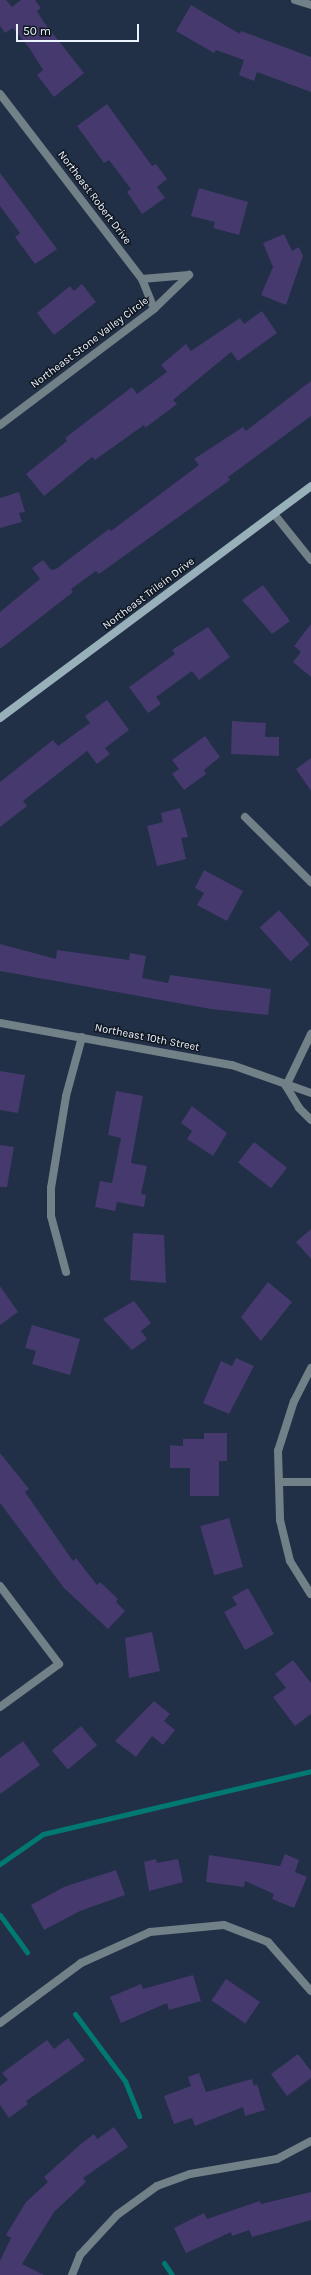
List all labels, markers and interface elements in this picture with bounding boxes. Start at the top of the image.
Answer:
scale bar [18,16,141,42]
text: 50 m [23,24,51,38]
street label: Northeast Robert Drive [54,149,134,247]
street label: Northeast Stone Valley Circle [29,294,151,392]
street label: Northeast Trilein Drive [101,555,197,633]
street label: Northeast 10th Street [94,1021,200,1055]

